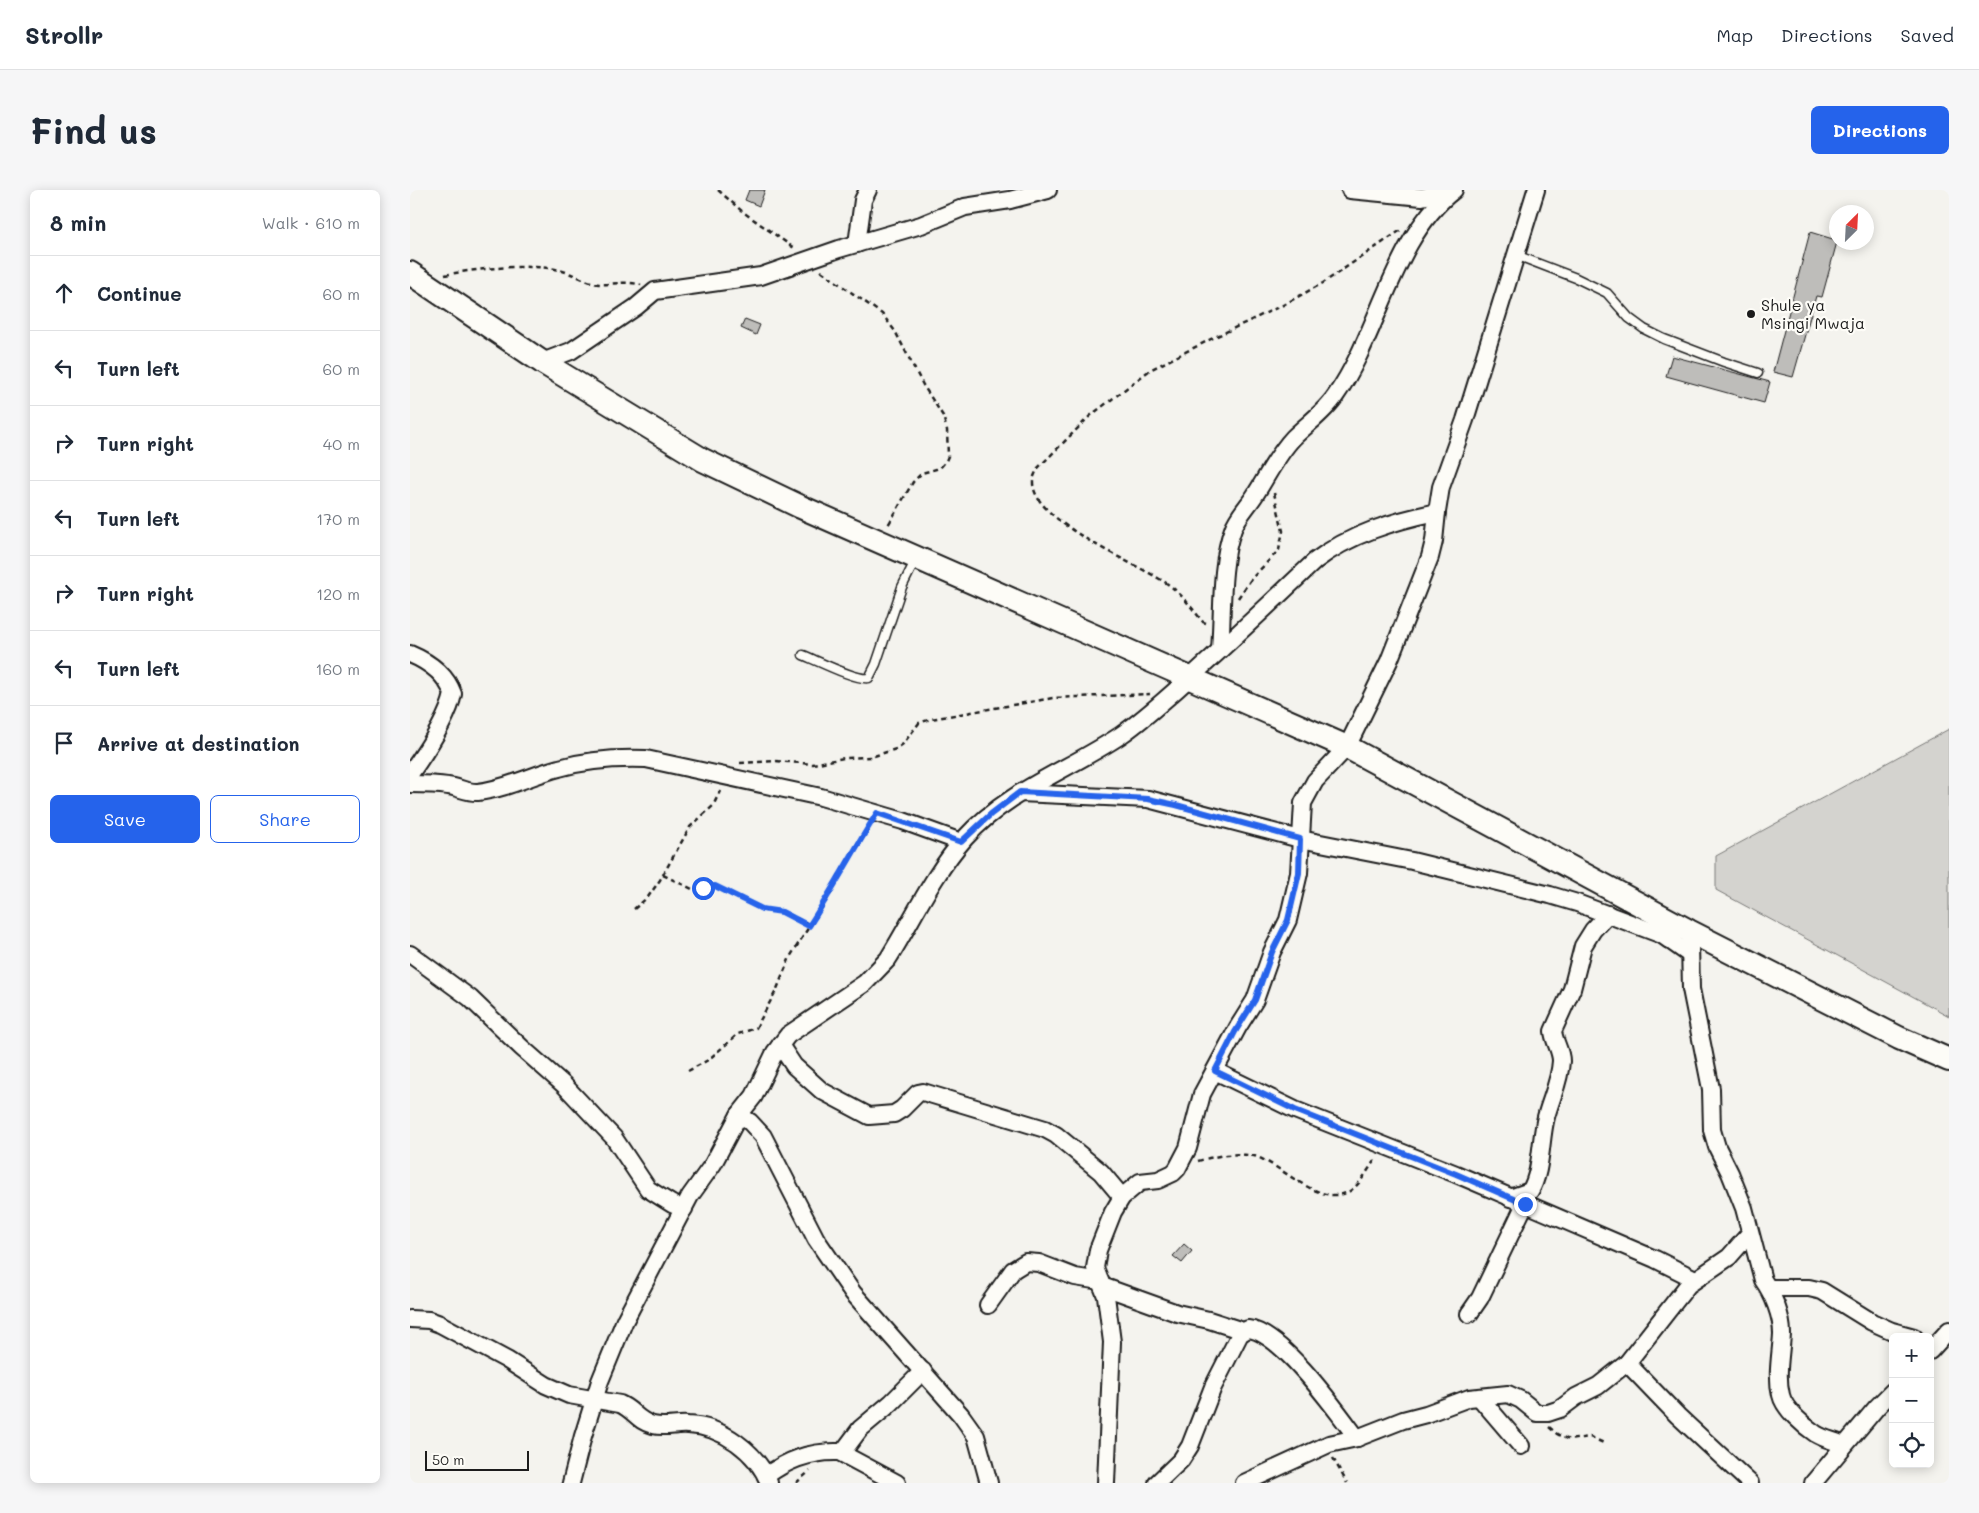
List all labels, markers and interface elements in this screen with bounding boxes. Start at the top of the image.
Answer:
text: Strollr [25,19,103,50]
text: Map [1716,23,1753,47]
text: Directions [1781,23,1873,47]
text: Saved [1901,23,1954,47]
button: Directions [1811,106,1949,154]
text: Find us [30,107,157,153]
north arrow [1829,205,1874,250]
text: 8 min [50,209,106,236]
text: Walk · 610 m [262,212,360,233]
icon: ahead [50,279,78,307]
text: Continue [97,281,182,306]
text: 60 m [323,283,360,304]
place label: Shule ya Msingi Mwaja [1761,294,1865,333]
marker: Shule ya Msingi Mwaja [1745,308,1757,320]
icon: left [50,354,78,382]
text: Turn left [97,356,180,381]
text: 60 m [323,358,360,379]
icon: right [50,429,78,457]
text: Turn right [97,431,194,456]
text: 40 m [323,433,360,454]
icon: left [50,504,78,532]
text: Turn left [97,506,180,531]
text: 170 m [316,508,360,529]
icon: right [50,579,78,607]
text: Turn right [97,581,194,606]
text: 120 m [316,583,360,604]
icon: left [50,654,78,682]
text: Turn left [97,656,180,681]
text: 160 m [315,658,360,679]
icon: arrive [50,729,78,757]
text: Arrive at destination [97,731,300,756]
button: Save [50,795,200,843]
button: Share [210,795,360,843]
route start [692,877,715,900]
route end [1514,1193,1537,1216]
map controls [1889,1333,1934,1468]
button: + [1889,1333,1934,1378]
button: − [1889,1378,1934,1423]
button: locate [1889,1423,1934,1468]
scale bar [425,1448,529,1471]
text: 50 m [432,1450,464,1469]

